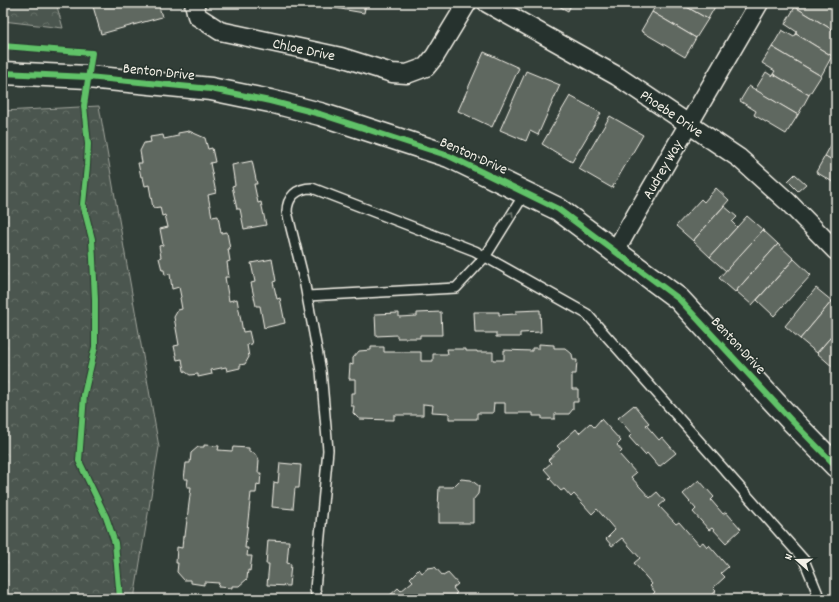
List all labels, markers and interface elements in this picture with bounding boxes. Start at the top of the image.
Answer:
street label: Chloe Drive [270,34,337,68]
street label: Benton Drive [122,58,196,88]
street label: Phoebe Drive [635,85,707,144]
street label: Benton Drive [436,132,511,182]
street label: Audrey Way [638,136,690,204]
one-way arrow [507,211,514,218]
street label: Benton Drive [705,312,770,381]
north arrow [777,540,817,580]
text: N [781,551,798,563]

